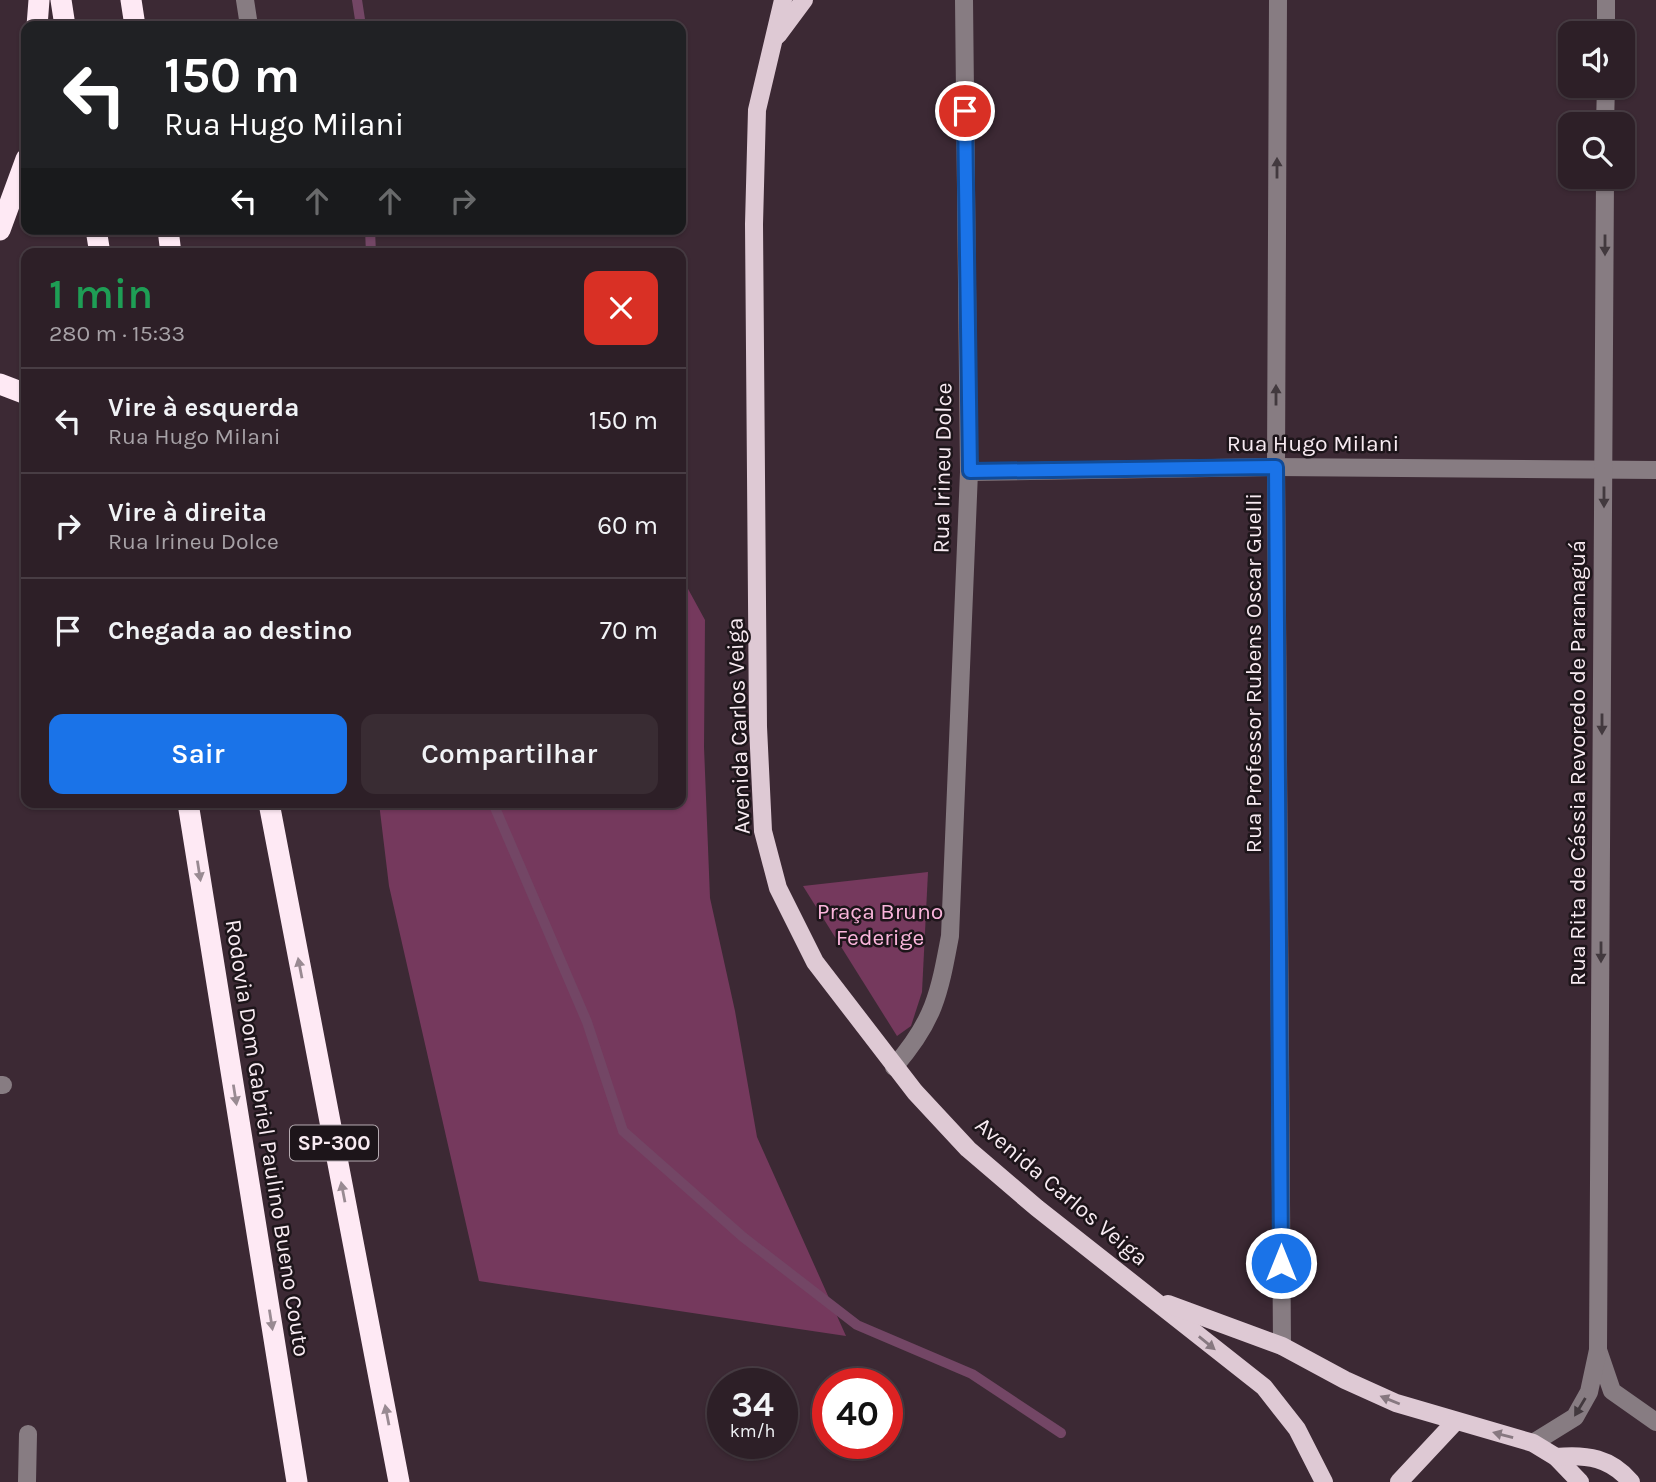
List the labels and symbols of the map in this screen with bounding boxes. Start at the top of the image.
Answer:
pin [935,81,995,141]
one-way arrow [1271,157,1283,179]
one-way arrow [1599,234,1611,256]
street label: Rua Irineu Dolce [928,382,957,554]
one-way arrow [1270,384,1282,406]
street label: Rua Hugo Milani [1227,430,1399,457]
one-way arrow [1598,486,1610,508]
street label: Rua Professor Rubens Oscar Guelli [1240,493,1267,853]
street label: Rua Rita de Cássia Revoredo de Paranaguá [1564,540,1591,986]
street label: Avenida Carlos Veiga [721,617,756,835]
one-way arrow [1596,714,1608,736]
one-way arrow [194,860,205,882]
park label: Praça Bruno Federige [817,898,943,951]
street label: Rodovia Dom Gabriel Paulino Bueno Couto [220,917,315,1359]
one-way arrow [1595,941,1606,963]
one-way arrow [294,957,305,979]
one-way arrow [230,1084,241,1106]
street label: Avenida Carlos Veiga [970,1111,1153,1271]
road number: SP-300 [290,1126,378,1160]
one-way arrow [338,1181,349,1203]
position arrow [1244,1226,1318,1300]
one-way arrow [266,1309,277,1331]
one-way arrow [1199,1335,1216,1350]
speed limit sign: 40 [812,1368,903,1459]
one-way arrow [1380,1394,1401,1405]
one-way arrow [1574,1398,1586,1417]
one-way arrow [381,1404,392,1426]
one-way arrow [1492,1429,1513,1439]

